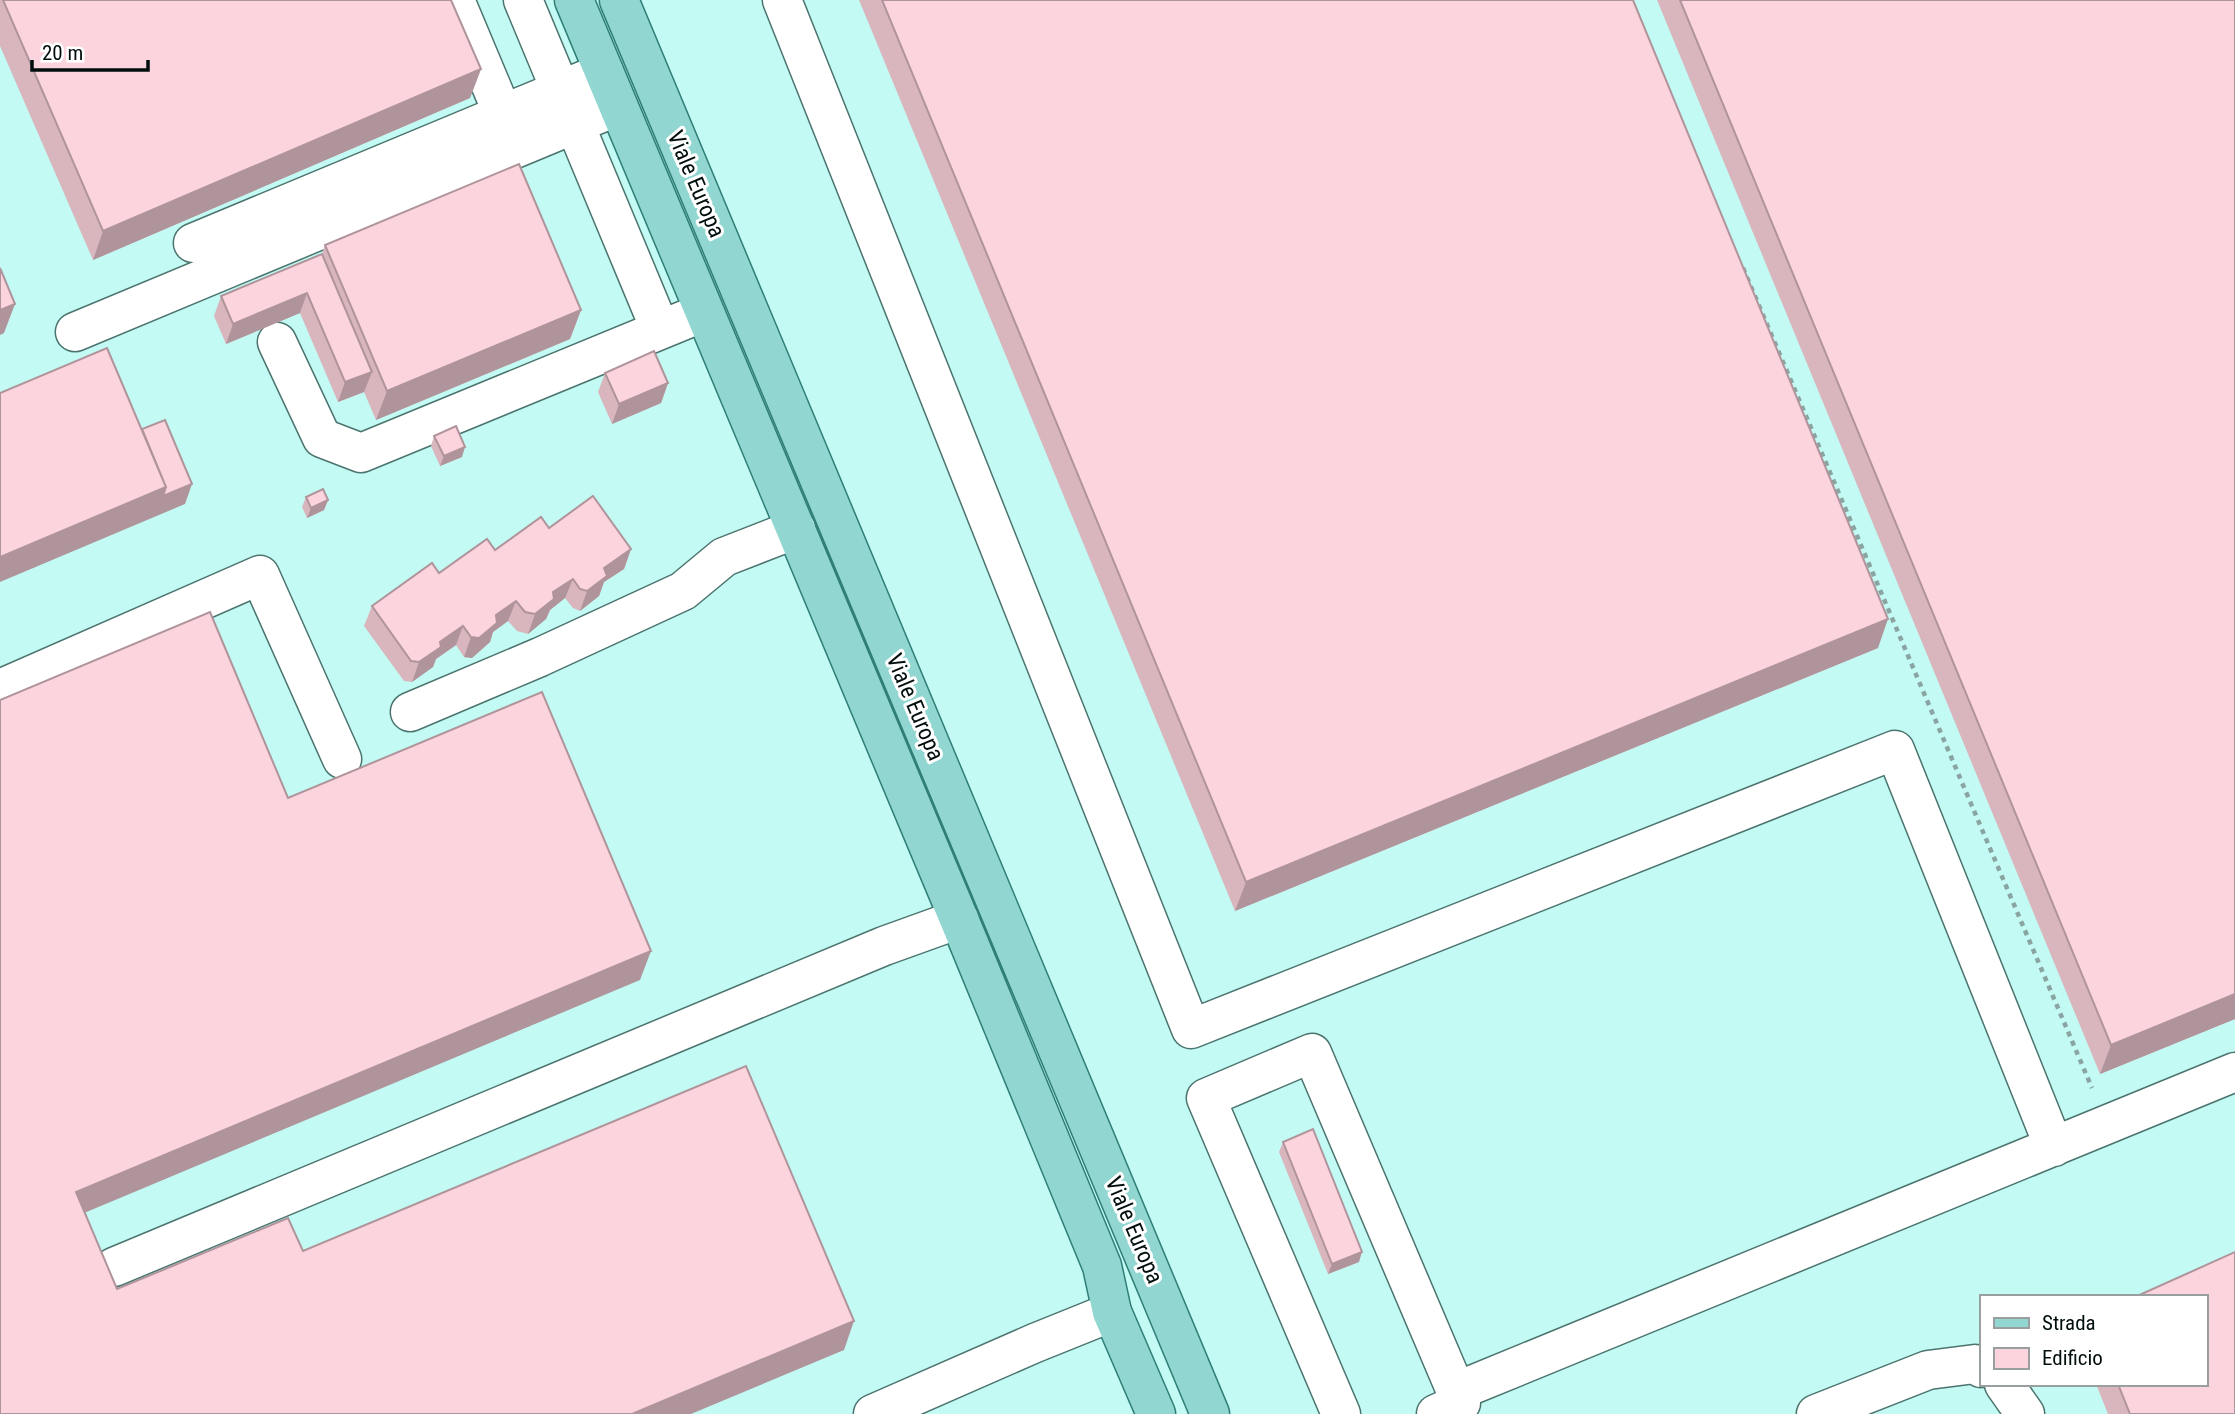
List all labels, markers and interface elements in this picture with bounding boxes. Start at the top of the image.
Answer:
scale bar [32,28,147,72]
text: 20 m [42,41,83,65]
street label: Viale Europa [661,126,731,242]
street label: Viale Europa [880,649,950,765]
street label: Viale Europa [1099,1172,1169,1288]
legend [1980,1295,2207,1386]
text: Strada [2042,1311,2096,1335]
text: Edificio [2042,1346,2103,1370]

